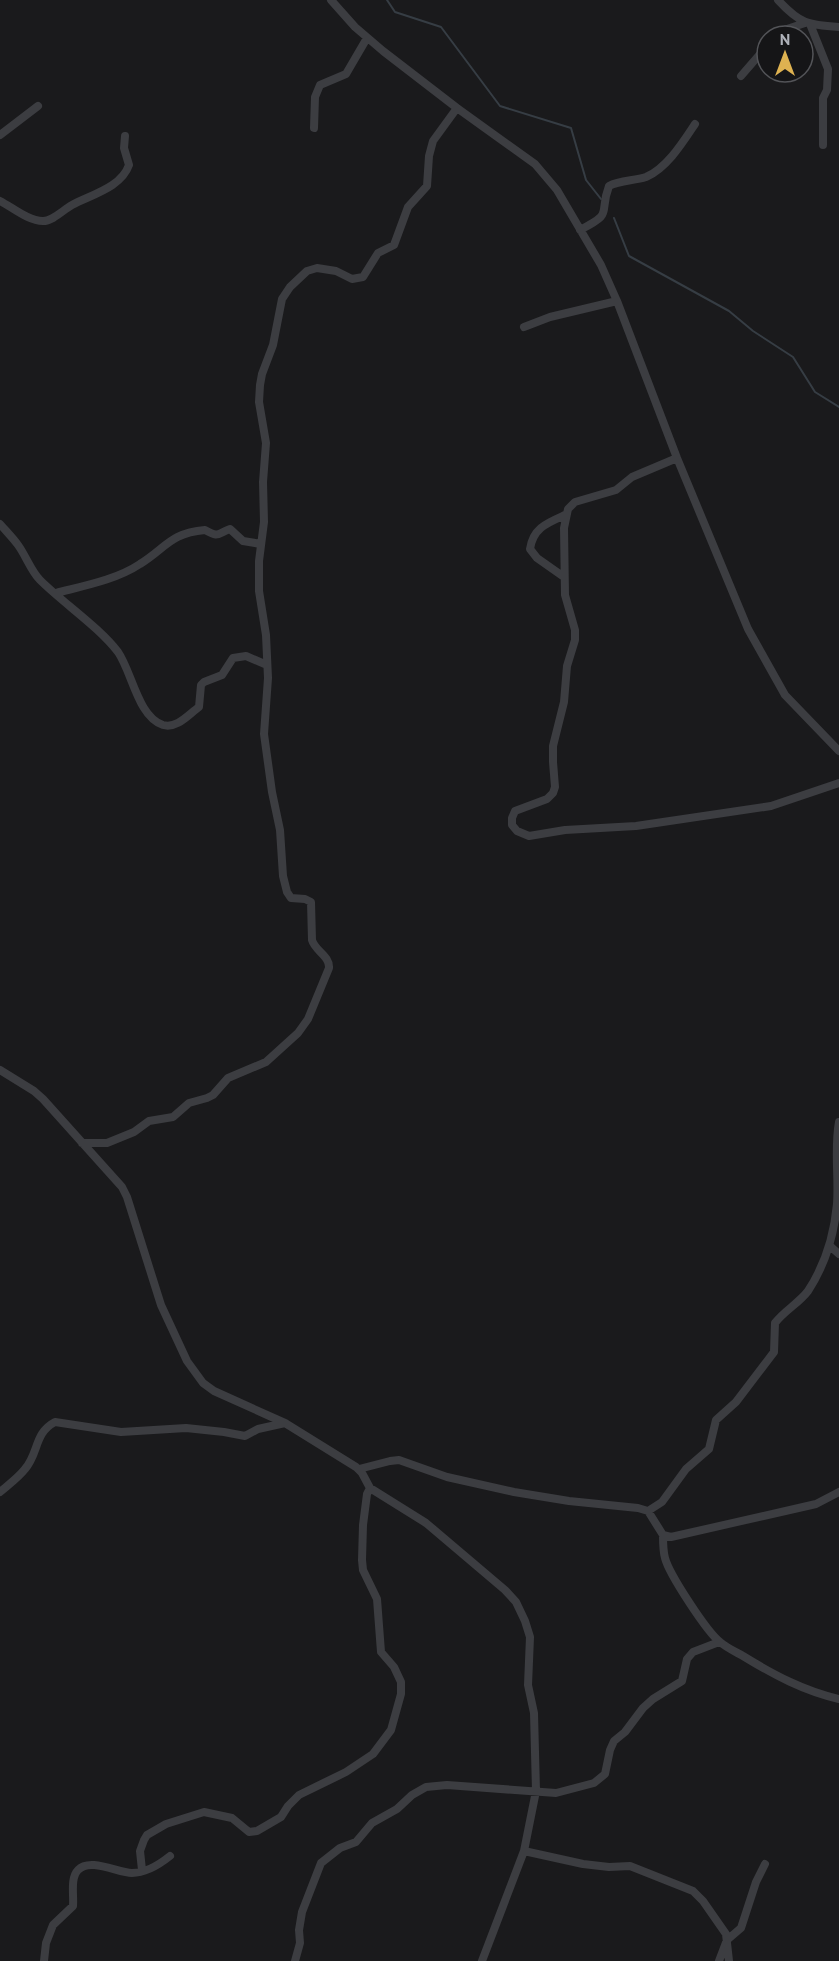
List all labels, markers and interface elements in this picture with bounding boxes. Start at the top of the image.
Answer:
north arrow [755,24,815,84]
text: N [780,29,790,49]

